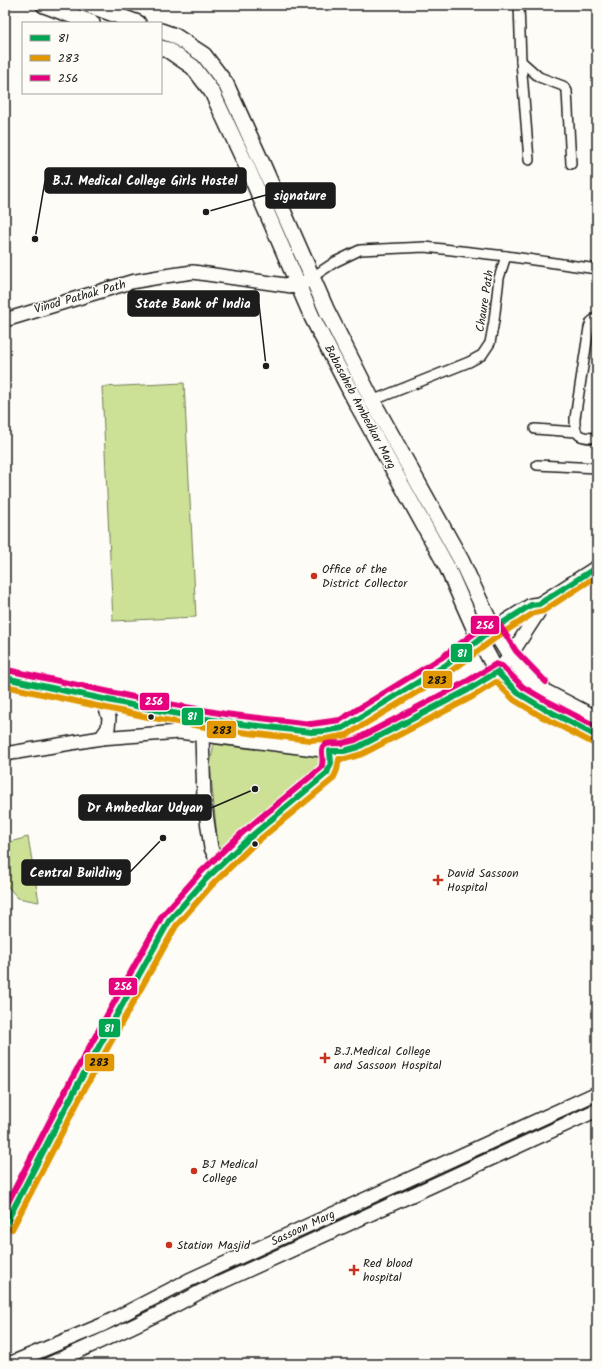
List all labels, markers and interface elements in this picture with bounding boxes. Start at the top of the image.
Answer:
legend [22,22,162,94]
text: 81 [58,29,69,48]
text: 283 [58,49,79,68]
text: 256 [58,69,78,88]
callout: B.J. Medical College Girls Hostel [45,168,246,193]
text: B.J. Medical College Girls Hostel [53,171,238,192]
callout: signature [266,183,335,208]
text: signature [274,186,327,207]
street label: Chaure Path [471,269,499,333]
street label: Vinod Pathak Path [32,275,128,319]
callout: State Bank of India [128,291,259,316]
text: State Bank of India [135,294,251,315]
street label: Babasaheb Ambedkar Marg [319,342,401,473]
place label: Office of the District Collector [322,560,408,593]
marker: Office of the District Collector [309,571,319,581]
line badge: 256 [470,615,500,635]
text: 256 [476,617,494,635]
line badge: 81 [450,643,473,663]
text: 81 [457,645,468,663]
line badge: 283 [422,670,453,689]
text: 283 [428,672,446,690]
line badge: 256 [139,692,170,711]
text: 256 [145,693,163,711]
line badge: 81 [181,707,204,726]
text: 81 [187,708,198,726]
unlabelled marker [146,712,156,722]
line badge: 283 [206,720,237,739]
text: 283 [213,722,231,740]
callout: Dr Ambedkar Udyan [79,795,211,820]
text: Dr Ambedkar Udyan [87,798,203,819]
unlabelled marker [250,839,260,849]
callout: Central Building [22,860,130,885]
text: Central Building [30,863,122,884]
place label: David Sassoon Hospital [447,864,519,897]
marker: David Sassoon Hospital [432,874,444,886]
line badge: 256 [108,977,138,996]
text: 256 [114,978,132,996]
line badge: 81 [98,1018,121,1038]
text: 81 [104,1020,115,1038]
place label: B.J.Medical College and Sassoon Hospital [334,1042,442,1075]
marker: B.J.Medical College and Sassoon Hospital [319,1052,331,1064]
line badge: 283 [84,1053,115,1072]
text: 283 [90,1054,108,1072]
place label: BJ Medical College [202,1155,258,1188]
marker: BJ Medical College [189,1166,199,1176]
street label: Sassoon Marg [268,1205,339,1251]
place label: Station Masjid [177,1236,251,1255]
marker: Station Masjid [164,1240,174,1250]
place label: Red blood hospital [363,1254,413,1287]
marker: Red blood hospital [348,1264,360,1276]

